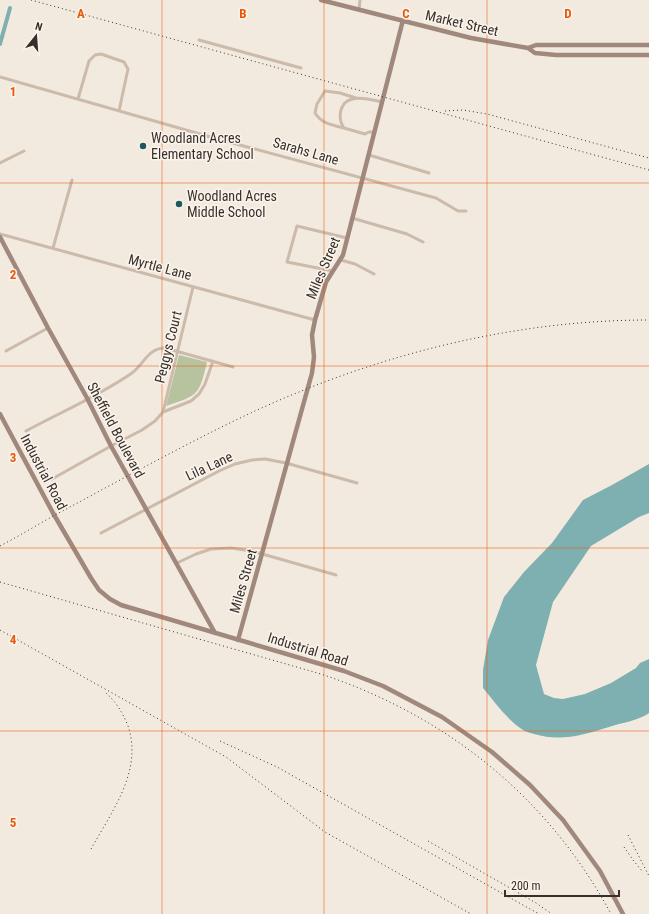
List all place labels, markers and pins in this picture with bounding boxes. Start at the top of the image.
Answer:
place label: Woodland Acres Elementary School [151,130,254,162]
marker: Woodland Acres Elementary School [138,141,148,151]
place label: Woodland Acres Middle School [187,188,277,220]
marker: Woodland Acres Middle School [174,199,184,209]

